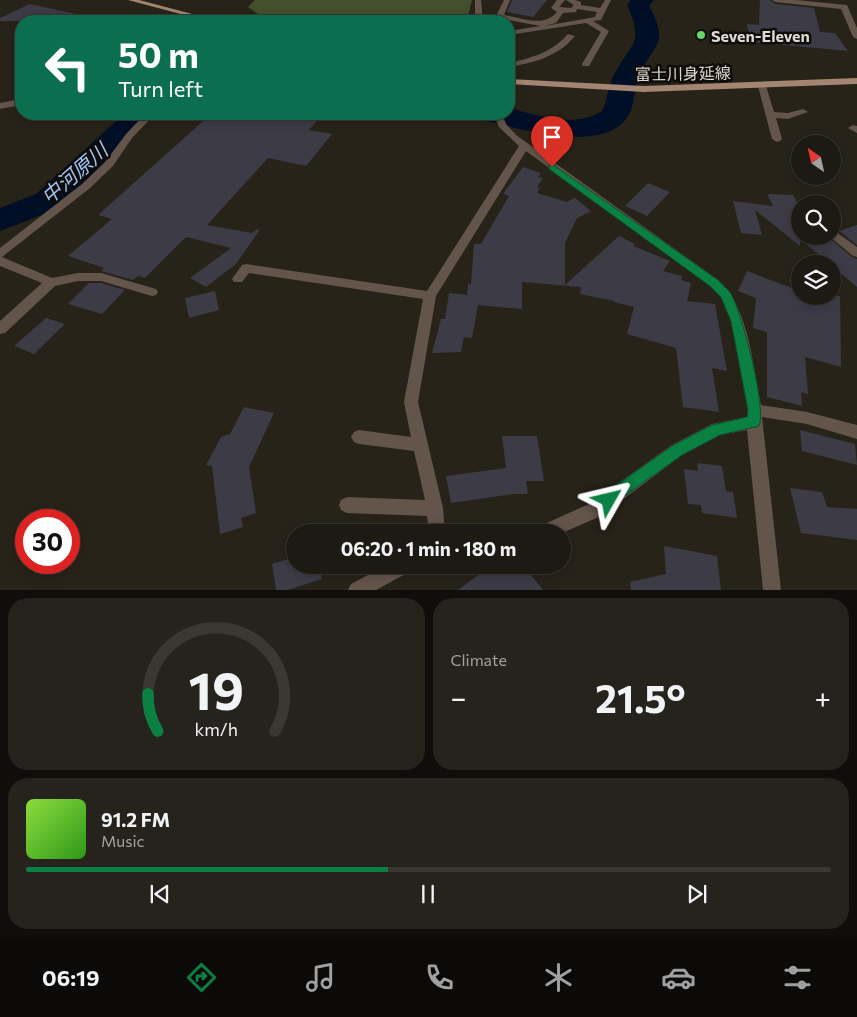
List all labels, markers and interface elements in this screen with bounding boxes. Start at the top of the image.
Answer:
place label: Seven-Eleven [711,26,810,45]
marker: Seven-Eleven [695,29,707,41]
text: 50 m [118,32,199,75]
icon: left [35,35,100,100]
street label: 富士川身延線 [635,63,731,83]
text: Turn left [118,75,203,102]
pin [531,116,573,167]
icon: arrive [538,123,566,151]
north arrow [791,135,841,185]
map controls [791,135,841,305]
water label: 中河原川 [36,136,114,208]
button: search [791,195,841,245]
button: layers [791,255,841,305]
position arrow [582,473,634,525]
speed limit sign: 30 [15,509,80,574]
text: 06:20 · 1 min · 180 m [341,537,516,560]
text: Climate [451,650,507,669]
text: 19 [188,657,244,721]
text: 21.5° [595,674,686,721]
text: − [451,680,466,714]
text: + [815,680,831,714]
text: km/h [195,718,238,740]
text: 91.2 FM [101,808,170,831]
text: Music [101,831,145,850]
icon: previous [146,880,174,908]
icon: pause [414,880,442,908]
icon: next [683,880,711,908]
icon: directions [184,960,219,995]
icon: music [303,960,338,995]
icon: phone [422,960,457,995]
icon: climate [541,960,576,995]
icon: car [661,960,696,995]
icon: filters [780,960,815,995]
text: 06:19 [42,964,100,991]

